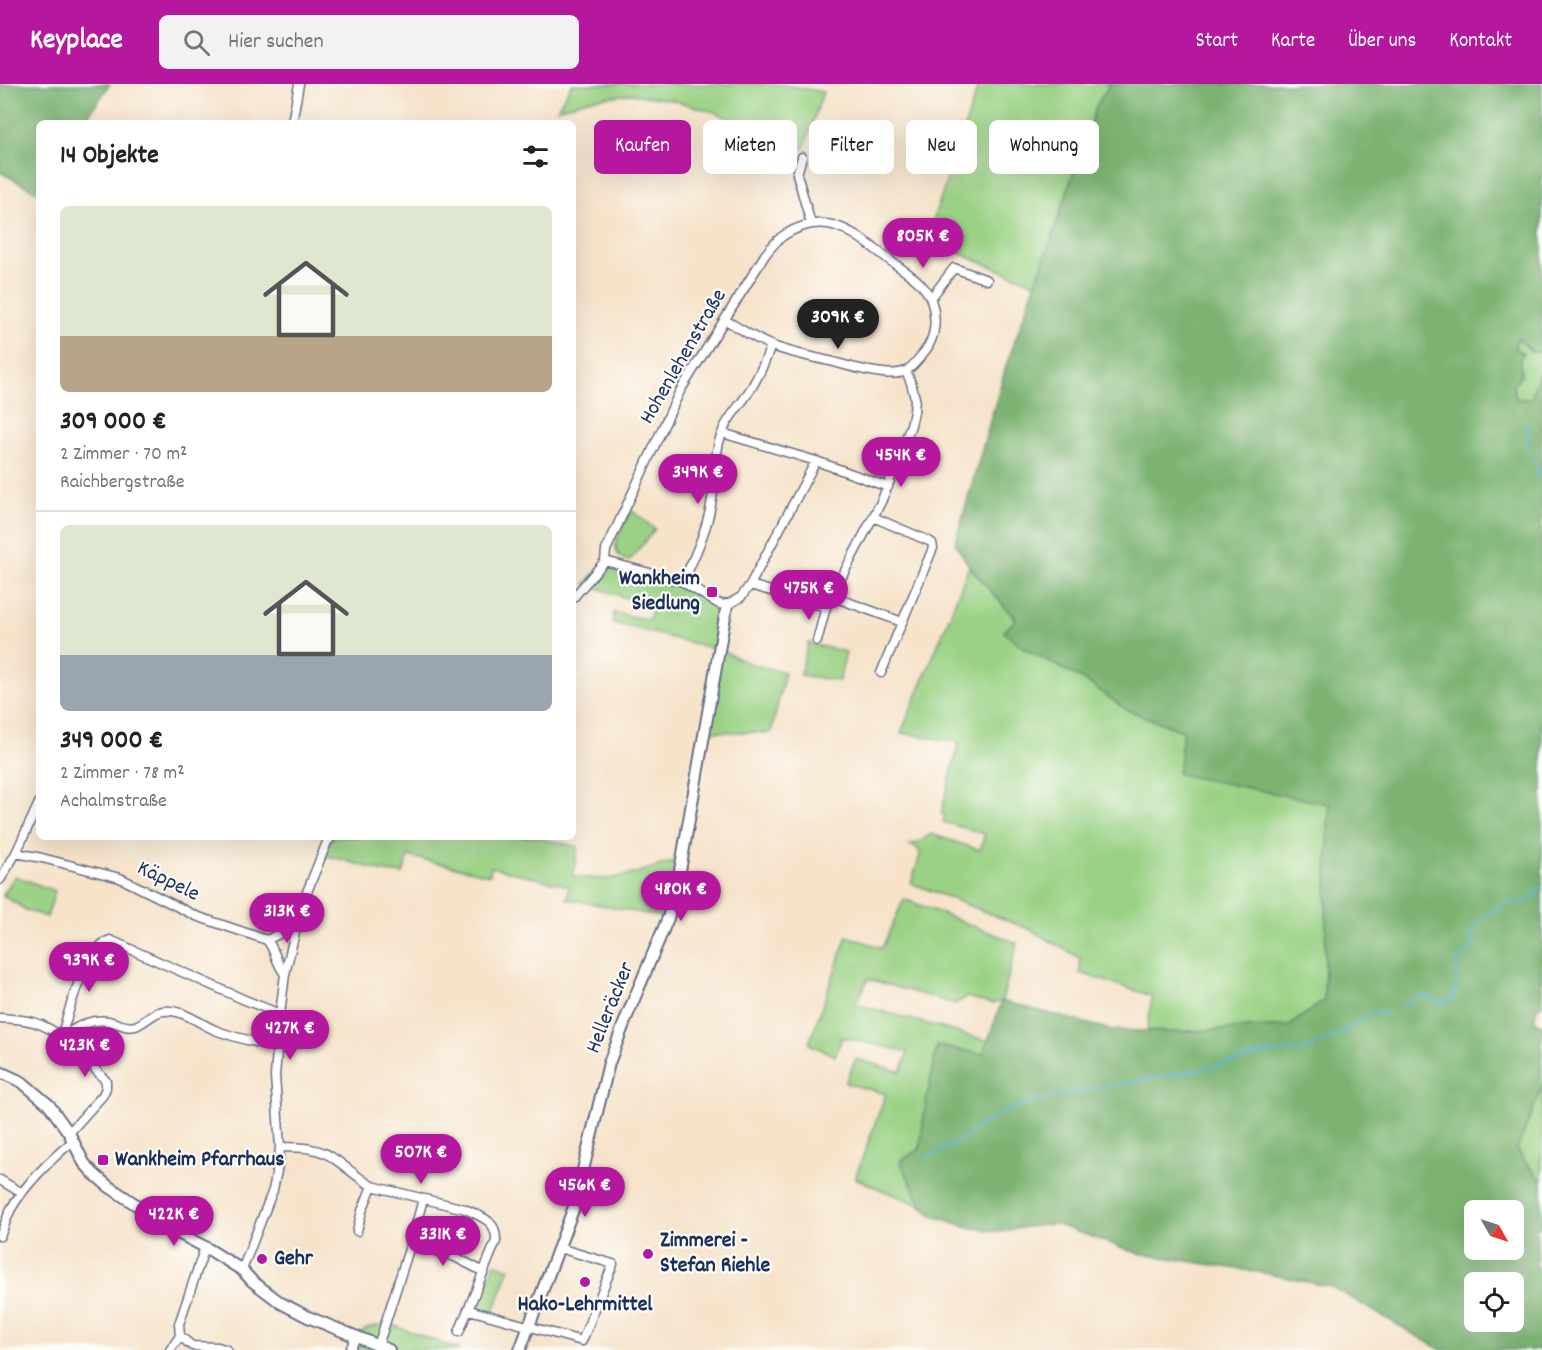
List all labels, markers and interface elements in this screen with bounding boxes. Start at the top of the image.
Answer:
search box [159,15,579,69]
text: Keyplace [30,22,123,62]
icon: search [180,26,213,59]
text: Hier suchen [228,27,324,58]
text: Start [1196,27,1238,57]
text: Karte [1271,27,1315,57]
text: Über uns [1348,27,1416,57]
text: Kontakt [1449,27,1512,57]
chip: Kaufen [594,120,691,174]
chip: Mieten [703,120,797,174]
chip: Filter [809,120,894,174]
chip: Neu [906,120,977,174]
chip: Wohnung [989,120,1099,174]
text: 14 Objekte [60,138,159,175]
icon: filters [519,140,552,173]
pin: 805K € [874,218,972,269]
text: 805K € [896,223,950,251]
icon: home [252,245,360,353]
street label: Hohenlehenstraße [633,284,735,430]
pin: 309K € [789,299,887,350]
text: 309K € [811,304,865,332]
text: 309 000 € [60,404,167,441]
pin: 454K € [852,437,950,488]
text: 2 Zimmer · 70 m² [60,441,187,469]
text: 454K € [876,442,926,470]
pin: 349K € [649,454,747,505]
text: 349K € [672,459,724,487]
text: Raichbergstraße [60,469,185,497]
icon: home [252,564,360,672]
place label: Wankheim Siedlung [619,564,700,620]
pin: 475K € [760,570,858,621]
text: 475K € [784,575,834,603]
marker: Wankheim Siedlung [705,585,719,599]
text: 349 000 € [60,723,163,760]
text: 2 Zimmer · 78 m² [60,760,185,788]
text: Achalmstraße [60,788,167,816]
street label: Käppele [132,854,204,910]
pin: 480K € [632,871,730,922]
text: 480K € [655,876,707,904]
pin: 313K € [238,893,336,944]
text: 313K € [263,898,311,926]
pin: 939K € [40,942,138,993]
text: 939K € [63,947,115,975]
street label: Helleräcker [579,957,644,1058]
pin: 427K € [241,1010,339,1061]
text: 427K € [265,1015,315,1043]
pin: 423K € [36,1027,134,1078]
text: 423K € [60,1032,110,1060]
pin: 507K € [372,1134,470,1185]
text: 507K € [395,1139,447,1167]
place label: Wankheim Pfarrhaus [115,1145,285,1176]
marker: Wankheim Pfarrhaus [96,1153,110,1167]
pin: 456K € [536,1167,634,1218]
text: 456K € [559,1172,611,1200]
pin: 422K € [125,1196,223,1247]
north arrow [1464,1200,1524,1260]
map controls [1464,1200,1524,1332]
text: 422K € [149,1201,199,1229]
pin: 331K € [394,1216,492,1267]
text: 331K € [419,1221,467,1249]
place label: Zimmerei - Stefan Riehle [660,1226,770,1282]
place label: Gehr [274,1244,314,1275]
marker: Zimmerei - Stefan Riehle [641,1247,655,1261]
marker: Gehr [255,1252,269,1266]
button: locate [1464,1272,1524,1332]
marker: Hako-Lehrmittel [578,1275,592,1289]
place label: Hako-Lehrmittel [517,1290,653,1321]

